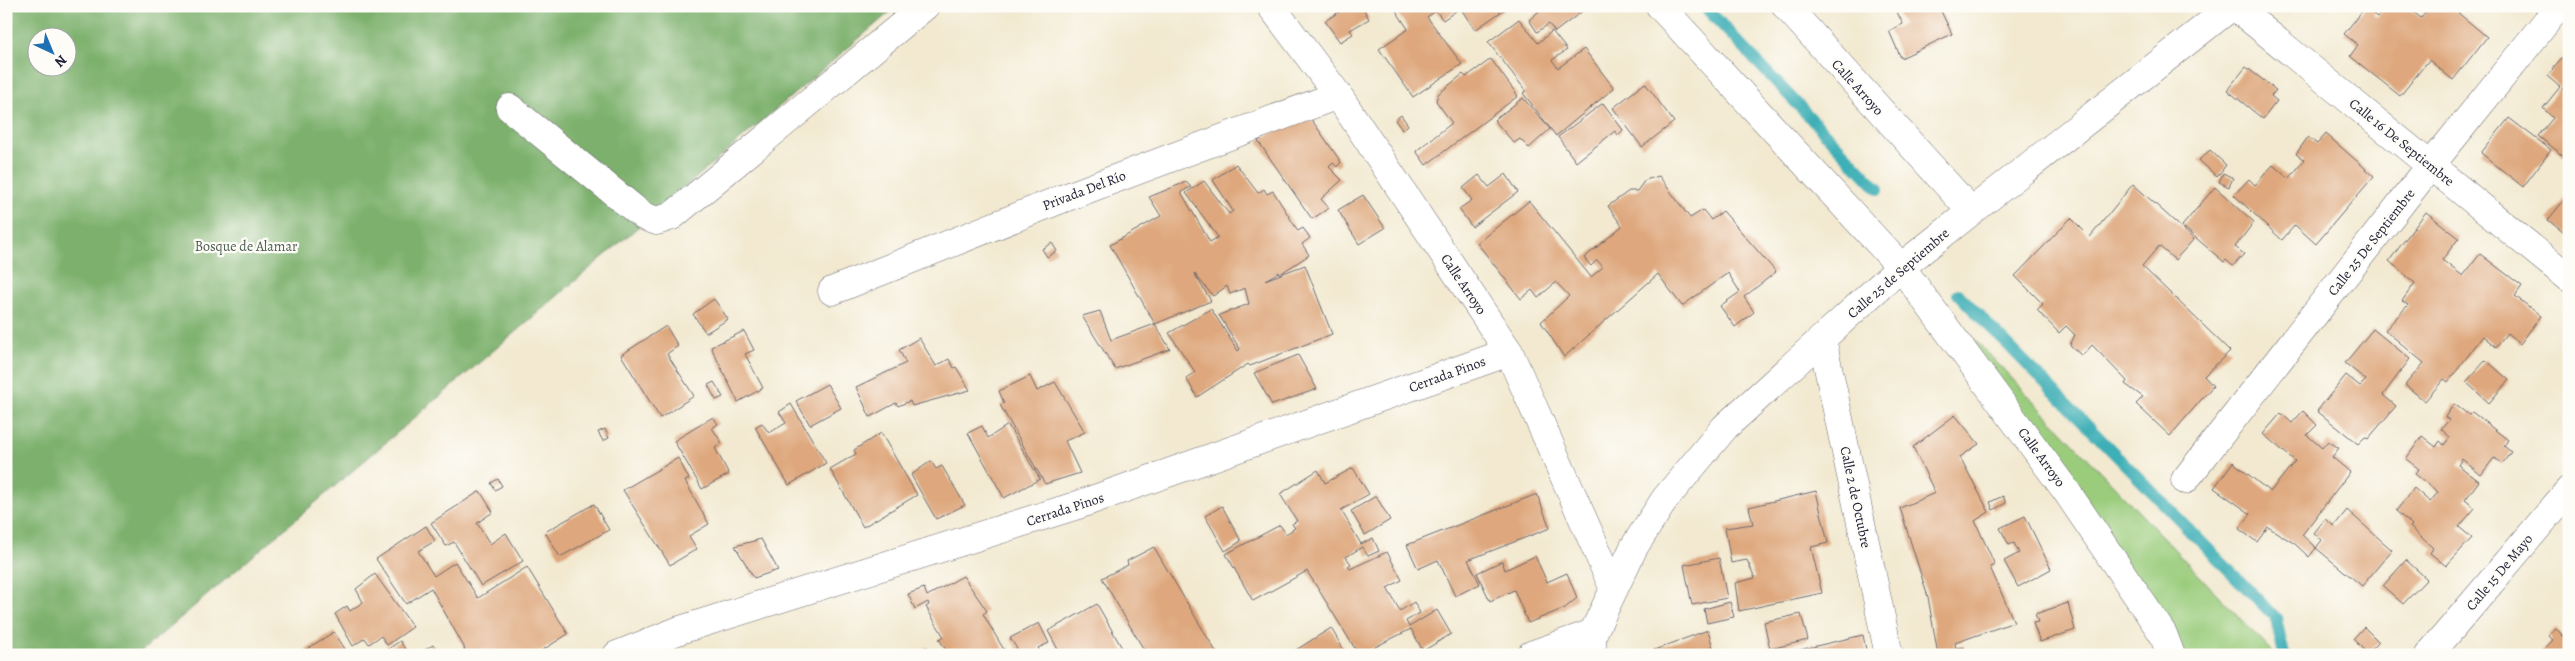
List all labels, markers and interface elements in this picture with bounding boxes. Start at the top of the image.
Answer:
north arrow [28,28,78,78]
text: N [50,51,71,71]
street label: Calle Arroyo [1827,55,1888,119]
street label: Calle 16 De Septiembre [2345,94,2458,191]
street label: Privada Del Río [1040,166,1129,215]
street label: Calle 25 De Septiembre [2323,185,2419,300]
street label: Calle 25 de Septiembre [1843,224,1953,323]
park label: Bosque de Alamar [195,237,298,256]
street label: Calle Arroyo [1436,250,1491,318]
street label: Cerrada Pinos [1406,352,1488,397]
street label: Calle Arroyo [2014,424,2070,491]
street label: Calle 2 de Octubre [1835,444,1876,550]
street label: Cerrada Pinos [1024,488,1106,531]
street label: Calle 15 De Mayo [2462,530,2537,615]

